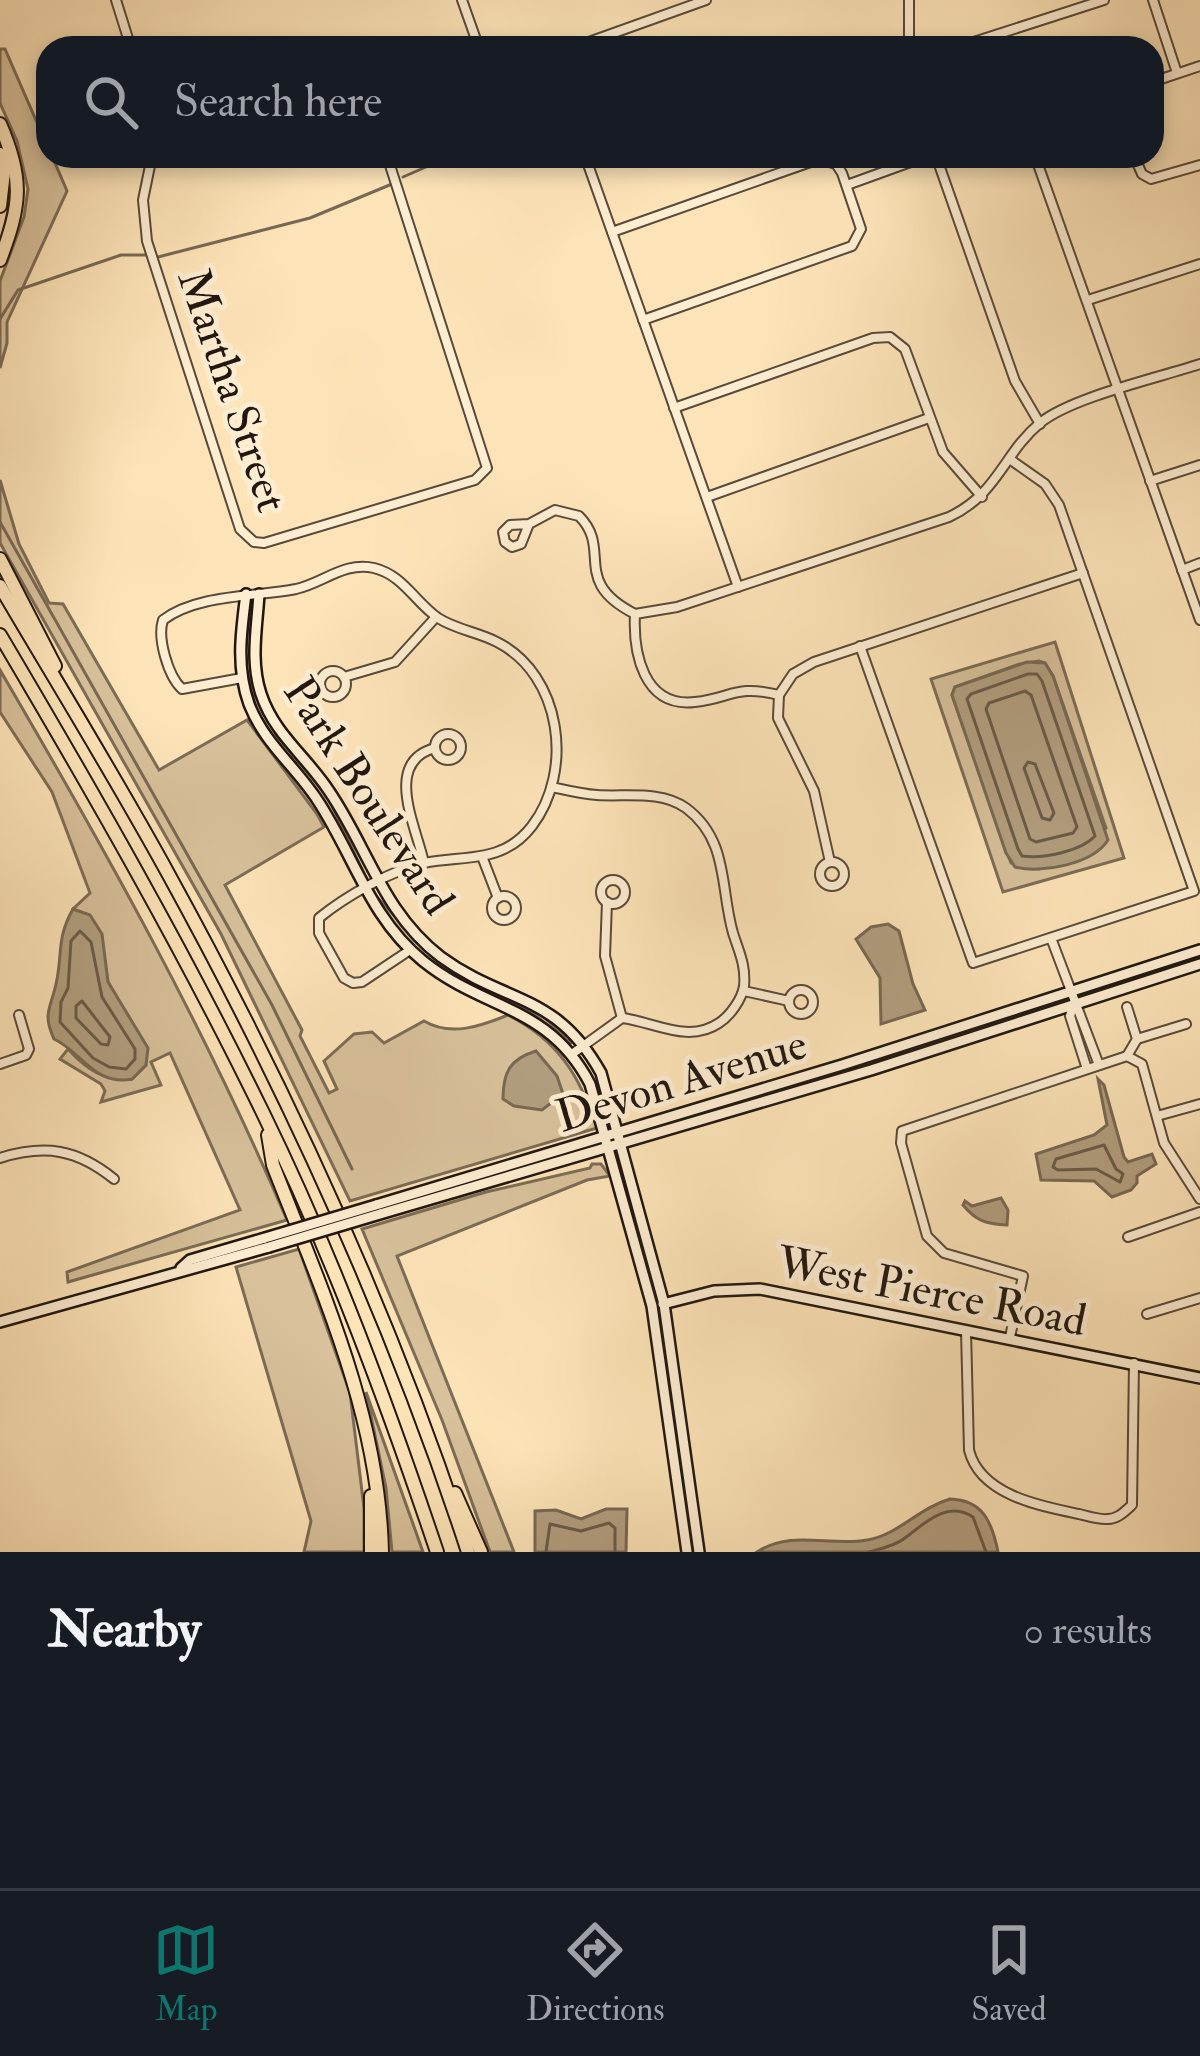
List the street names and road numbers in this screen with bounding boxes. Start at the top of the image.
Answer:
street label: Martha Street [164,262,300,519]
street label: Park Boulevard [271,667,466,926]
street label: Devon Avenue [550,1016,814,1146]
street label: West Pierce Road [771,1234,1091,1349]

